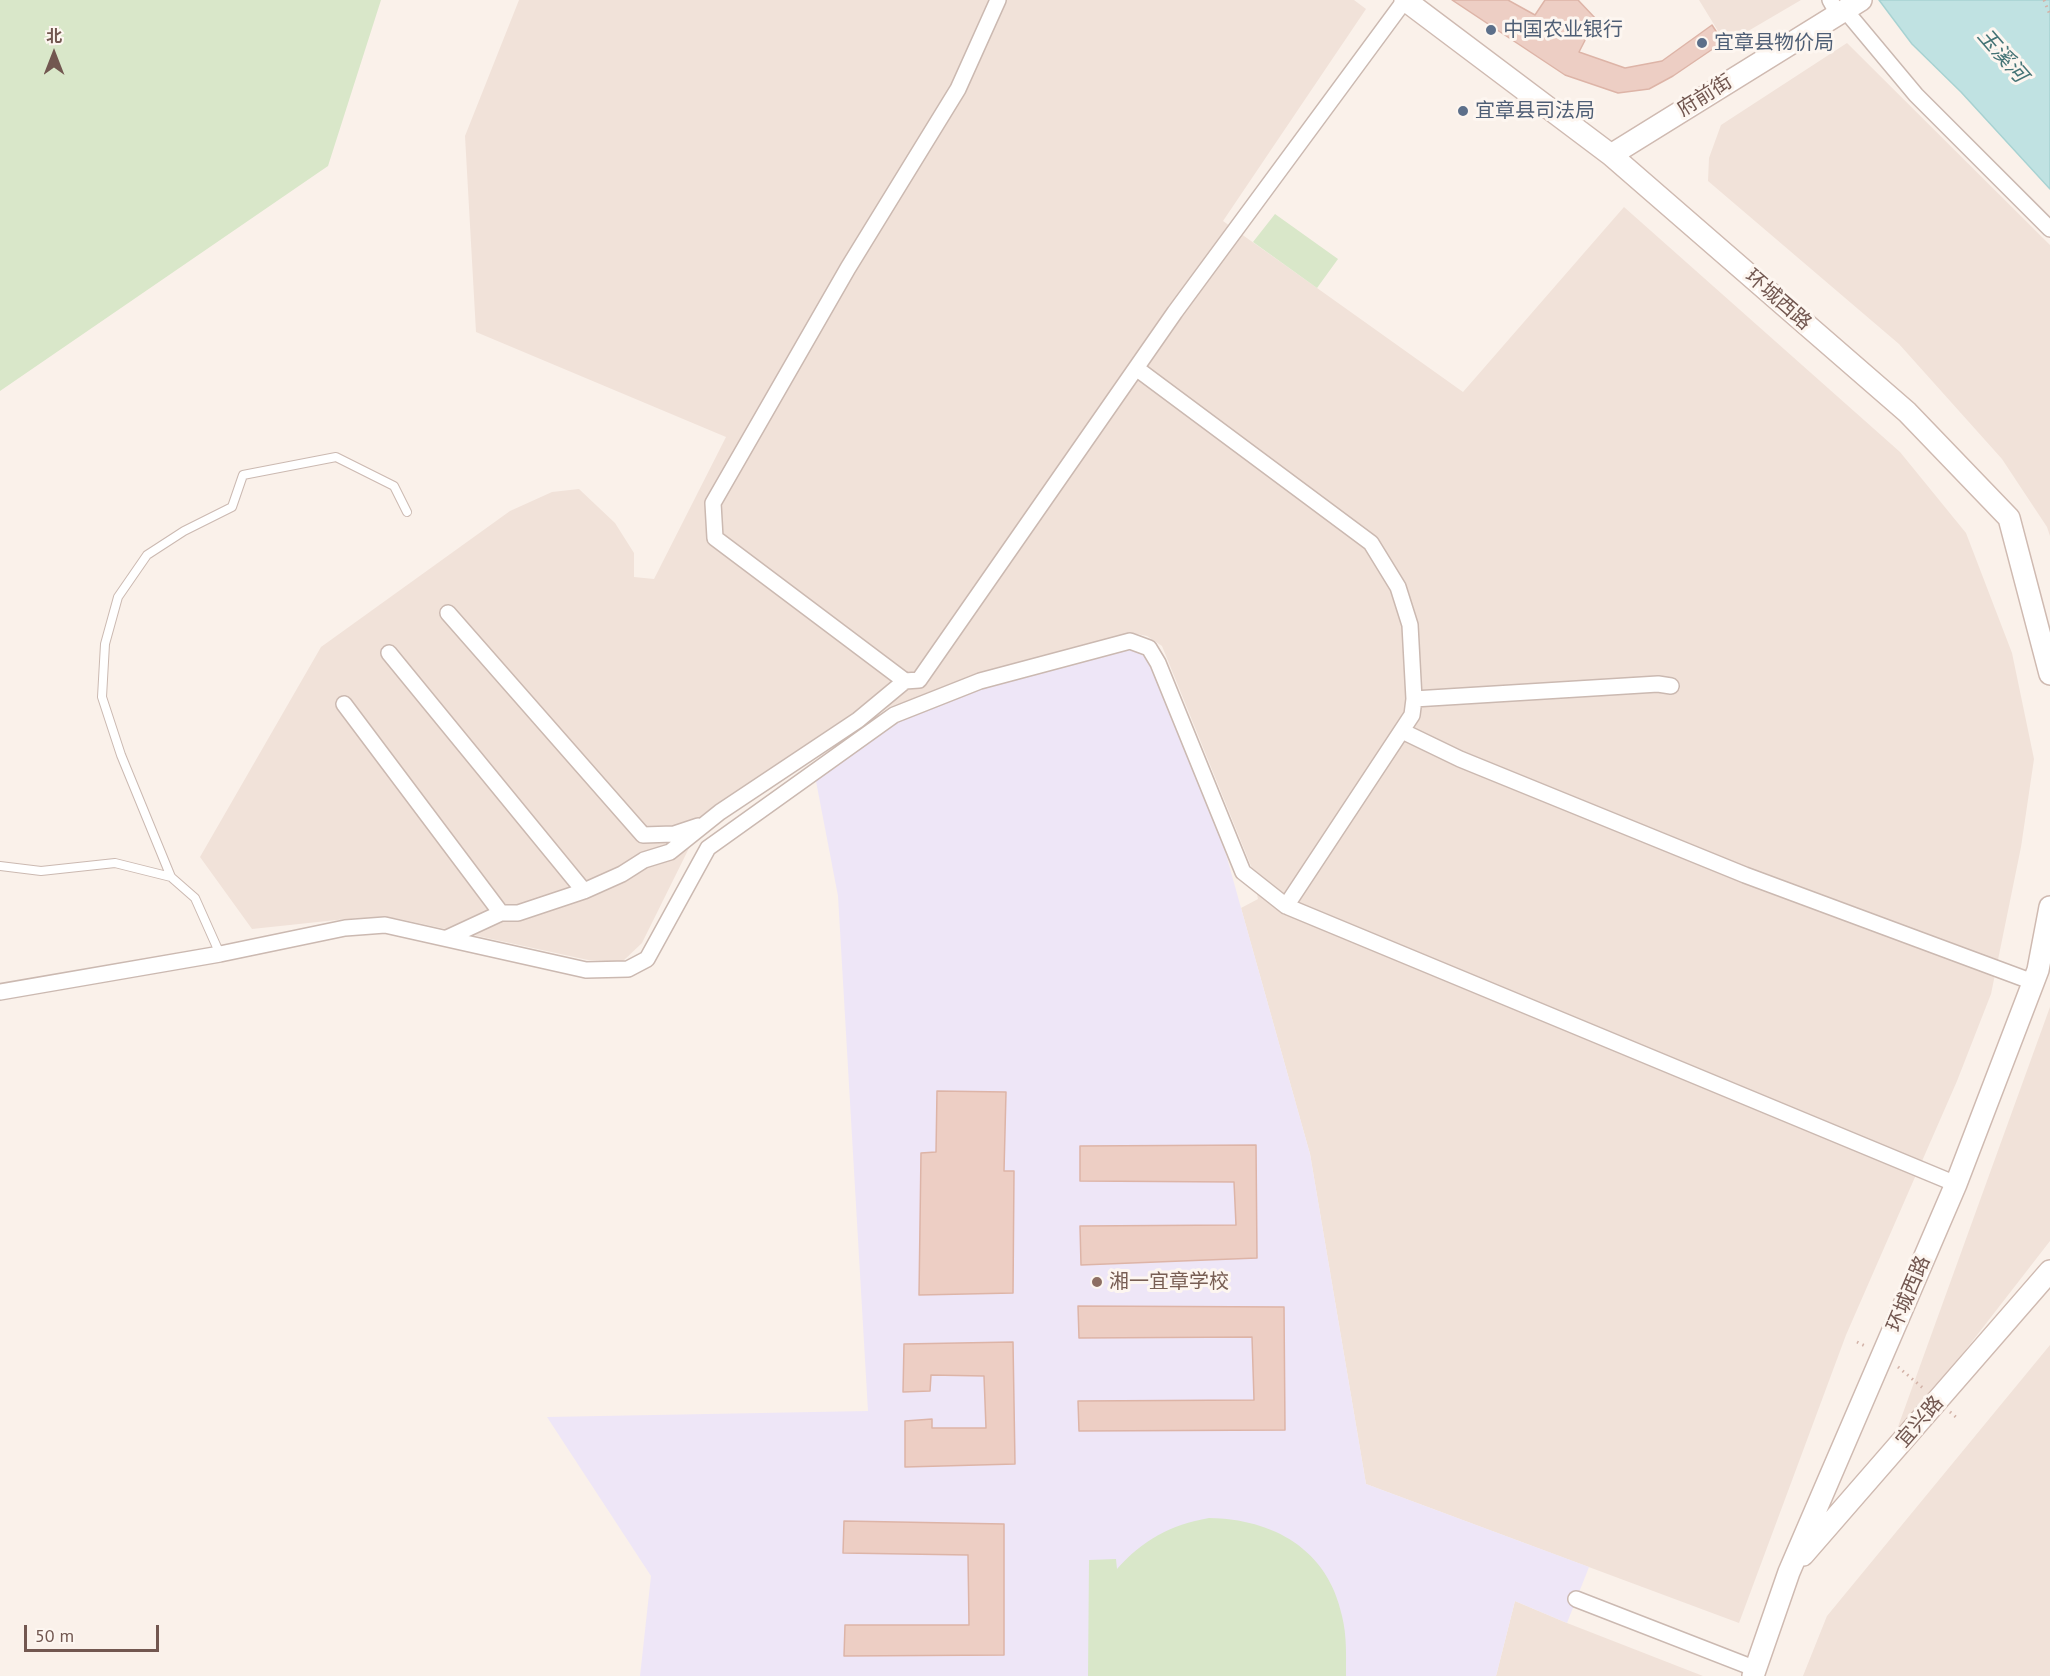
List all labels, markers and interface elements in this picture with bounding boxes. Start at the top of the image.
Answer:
place label: 中国农业银行 [1503,18,1623,42]
marker: 中国农业银行 [1484,23,1498,37]
north arrow [24,24,84,84]
water label: 玉溪河 [1972,24,2032,88]
text: 北 [46,26,62,46]
place label: 宜章县物价局 [1714,31,1834,55]
marker: 宜章县物价局 [1695,36,1709,50]
street label: 府前街 [1673,70,1737,122]
place label: 宜章县司法局 [1475,99,1595,123]
marker: 宜章县司法局 [1456,104,1470,118]
street label: 环城西路 [1740,265,1816,335]
street label: 环城西路 [1882,1252,1936,1336]
place label: 湘一宜章学校 [1109,1270,1229,1294]
marker: 湘一宜章学校 [1090,1275,1104,1289]
street label: 宜兴路 [1891,1391,1949,1453]
scale bar [27,1613,162,1651]
text: 50 m [35,1624,74,1647]

